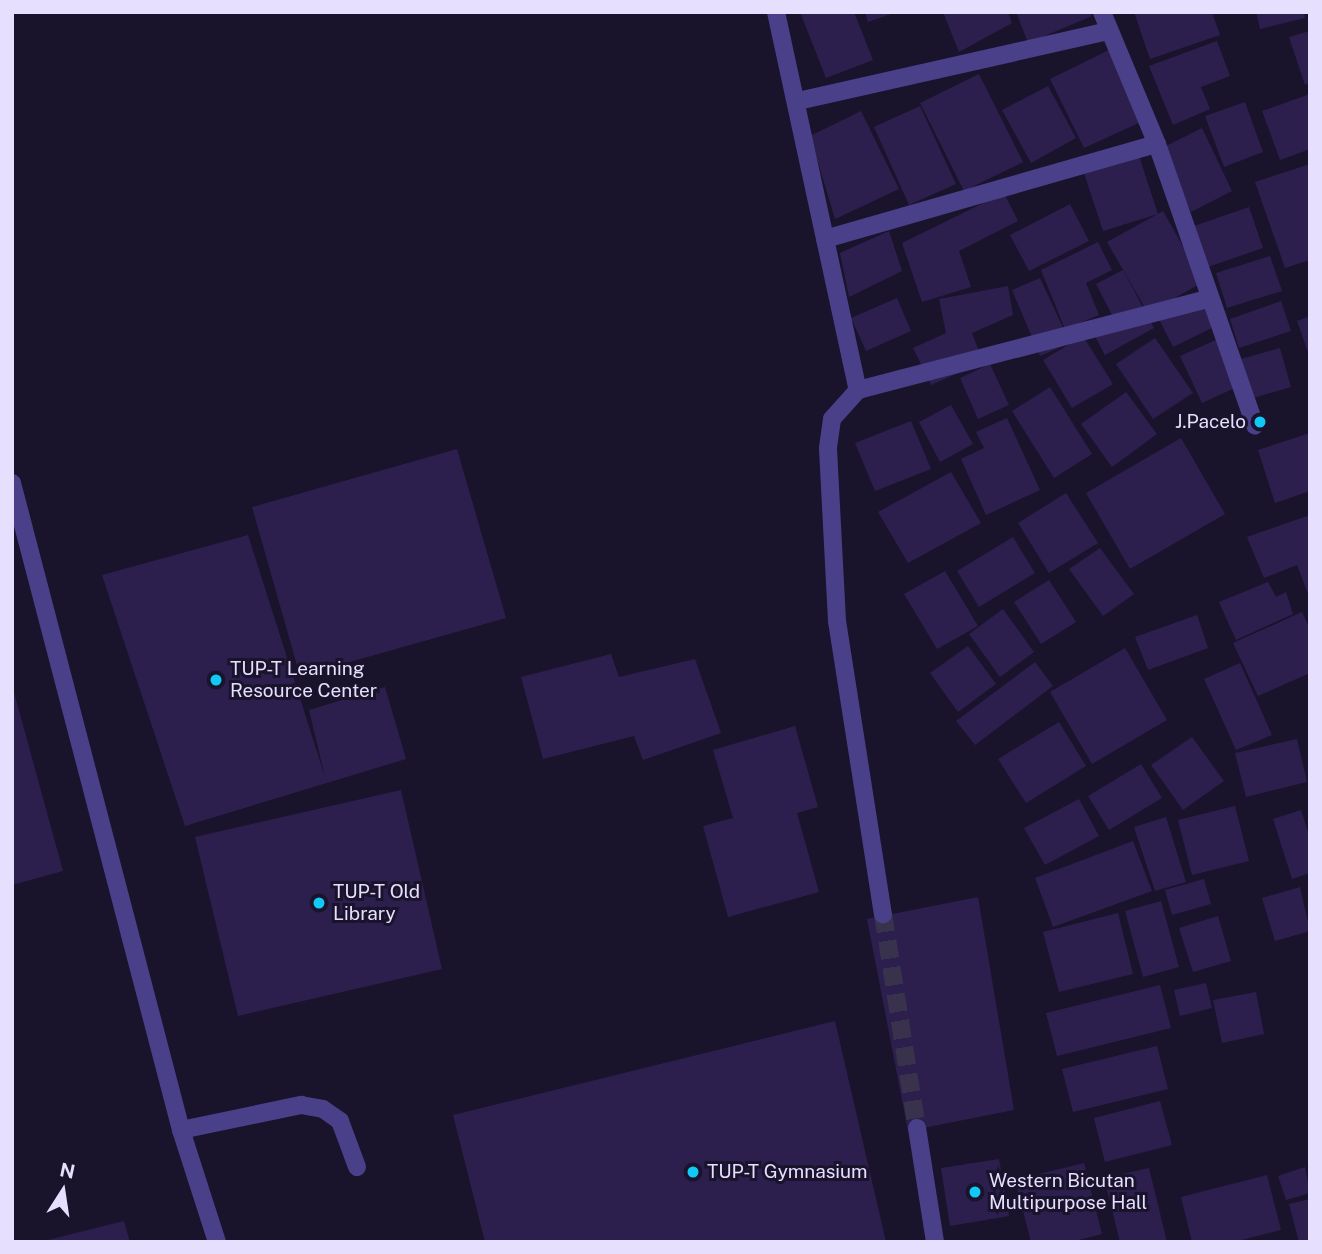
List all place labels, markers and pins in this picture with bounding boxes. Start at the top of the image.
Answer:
place label: J.Pacelo [1175,411,1246,433]
marker: J.Pacelo [1252,414,1268,430]
place label: TUP-T Learning Resource Center [230,658,377,702]
marker: TUP-T Learning Resource Center [208,672,224,688]
place label: TUP-T Old Library [333,881,420,925]
marker: TUP-T Old Library [311,895,327,911]
place label: TUP-T Gymnasium [707,1161,868,1183]
marker: TUP-T Gymnasium [685,1164,701,1180]
place label: Western Bicutan Multipurpose Hall [989,1170,1147,1214]
marker: Western Bicutan Multipurpose Hall [967,1184,983,1200]

